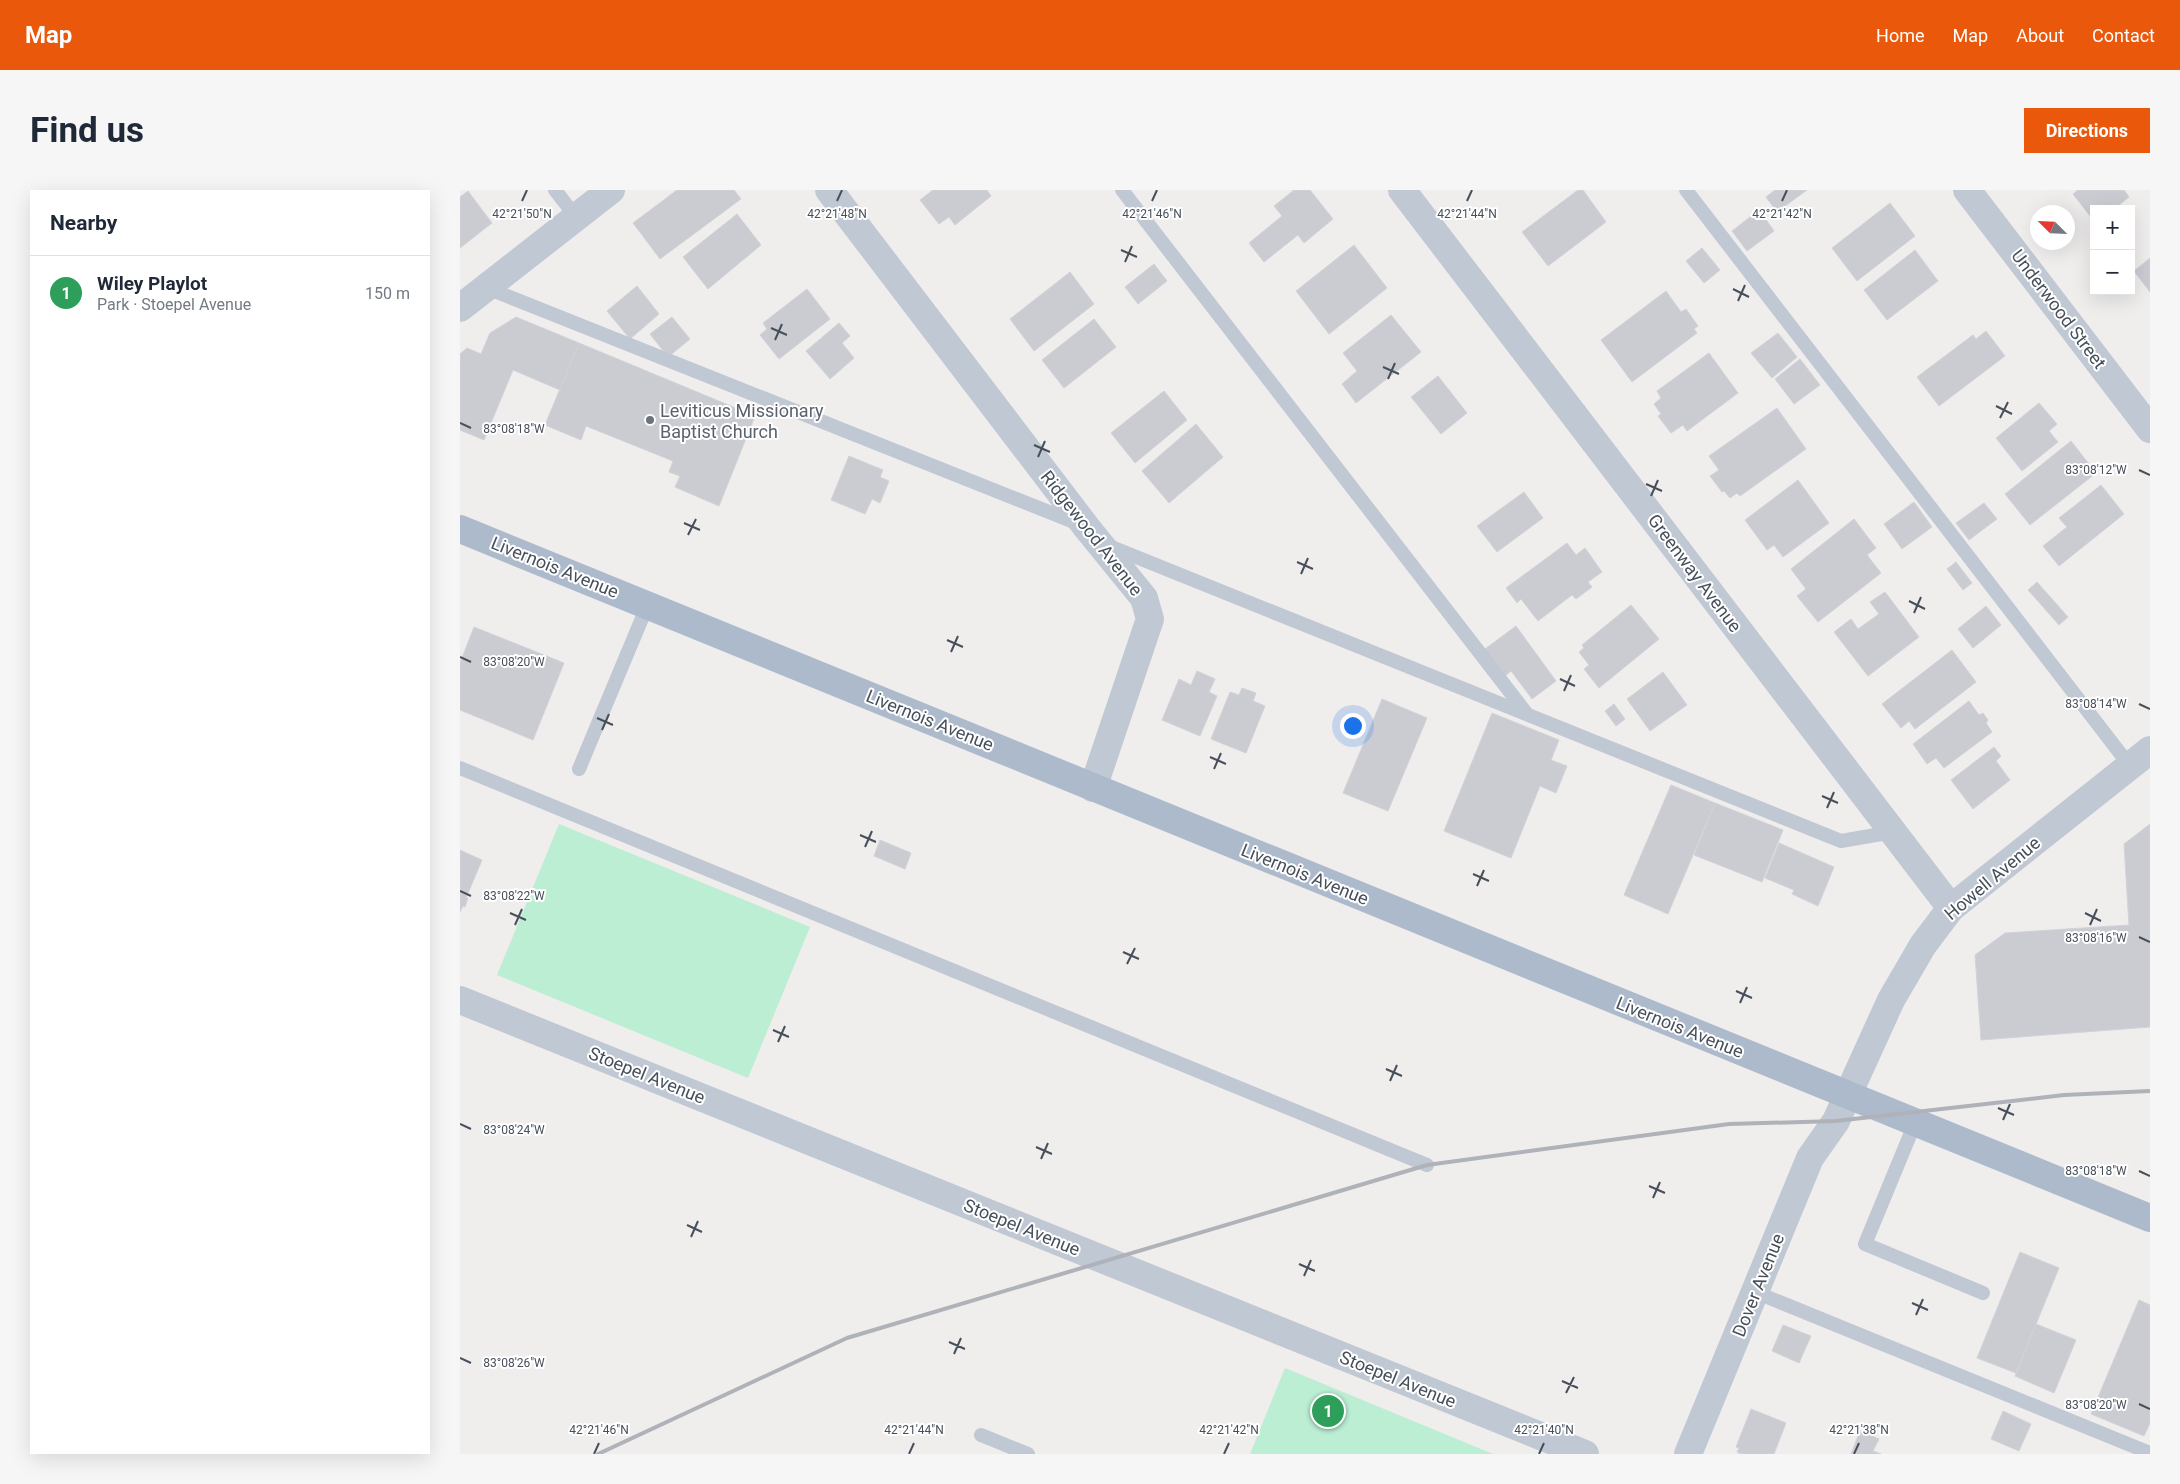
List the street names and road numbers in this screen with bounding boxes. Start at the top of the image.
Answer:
street label: Underwood Street [2007,245,2111,373]
street label: Ridgewood Avenue [1037,466,1147,600]
street label: Greenway Avenue [1644,510,1746,636]
street label: Livernois Avenue [488,532,622,602]
street label: Livernois Avenue [863,685,997,755]
street label: Howell Avenue [1940,832,2044,924]
street label: Livernois Avenue [1238,839,1372,909]
street label: Livernois Avenue [1613,992,1747,1062]
street label: Stoepel Avenue [586,1042,708,1108]
street label: Stoepel Avenue [961,1194,1083,1260]
street label: Dover Avenue [1728,1230,1788,1340]
street label: Stoepel Avenue [1337,1346,1459,1412]

